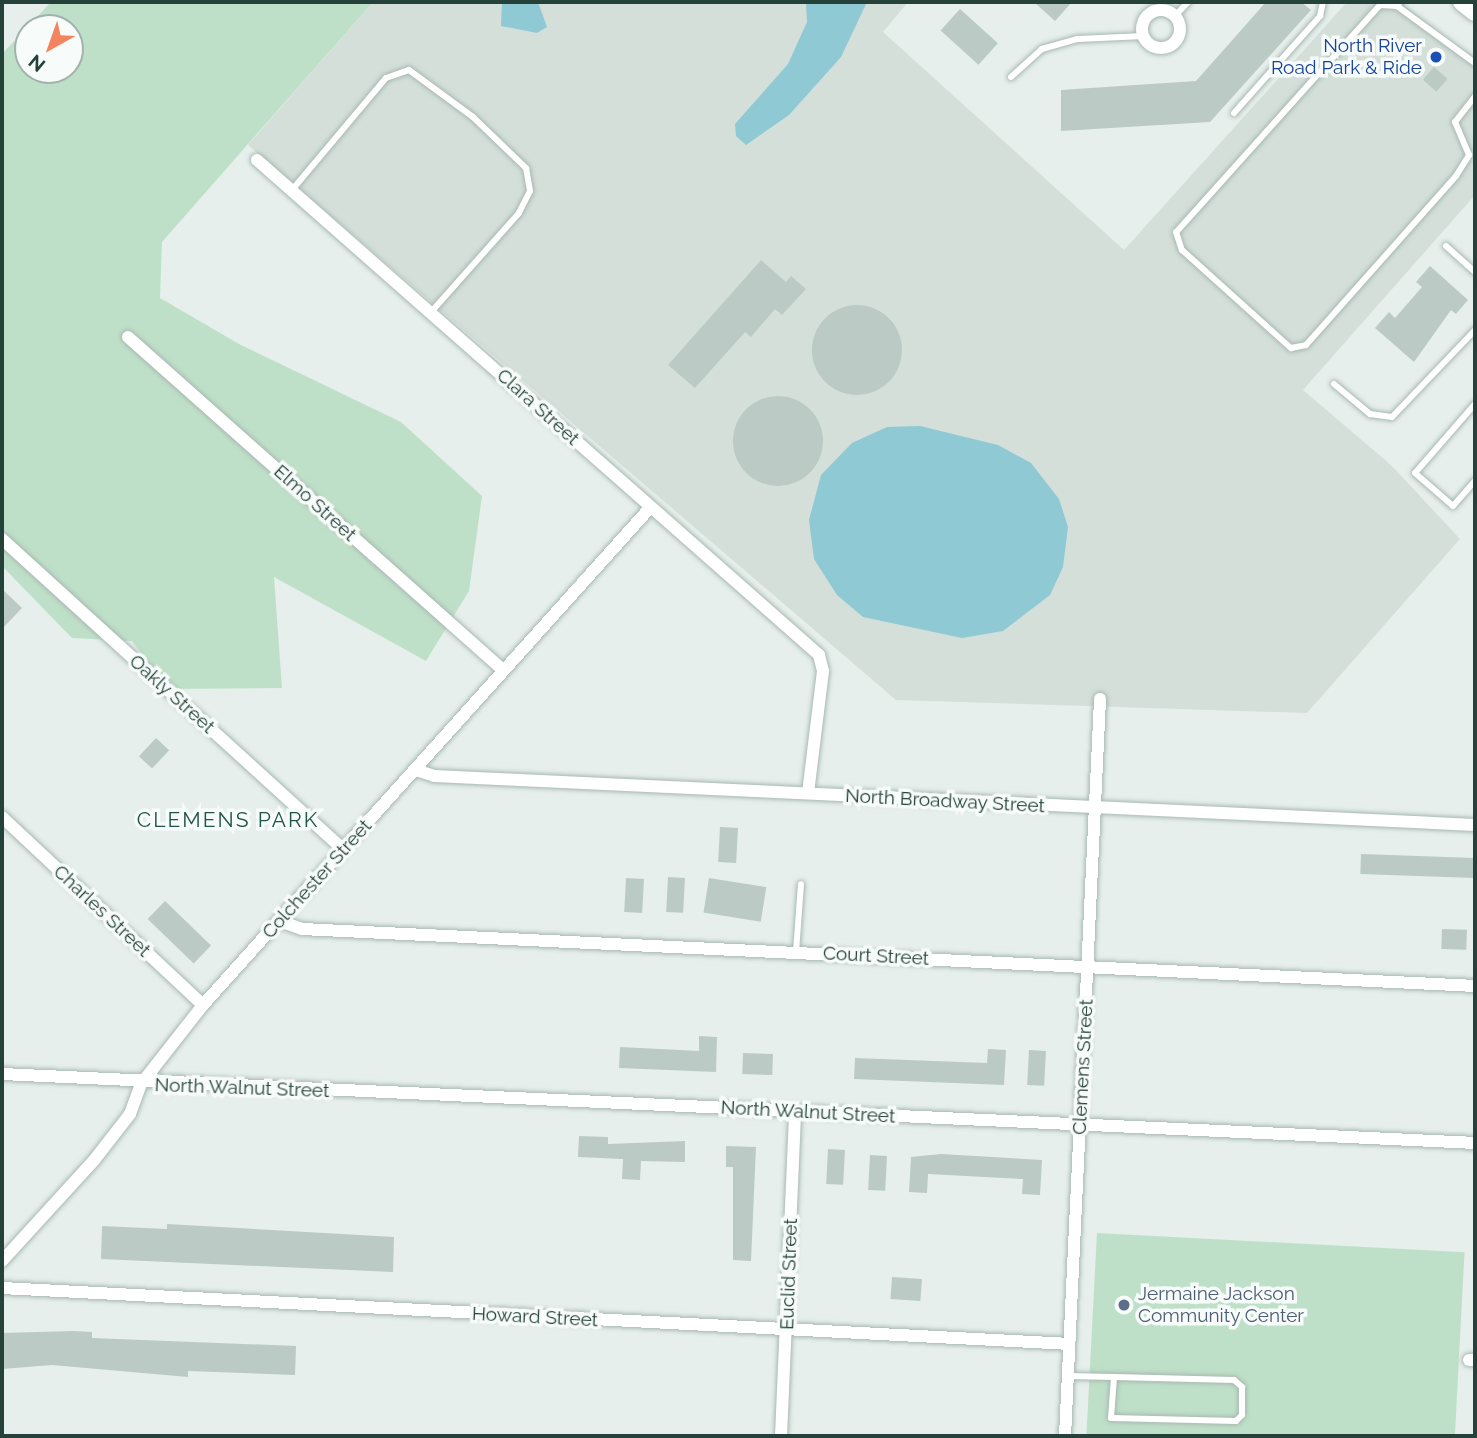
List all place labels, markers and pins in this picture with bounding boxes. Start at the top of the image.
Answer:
place label: North River Road Park & Ride [1271,35,1422,79]
marker: North River Road Park & Ride [1428,49,1444,65]
place label: Jermaine Jackson Community Center [1138,1283,1304,1327]
marker: Jermaine Jackson Community Center [1116,1297,1132,1313]

